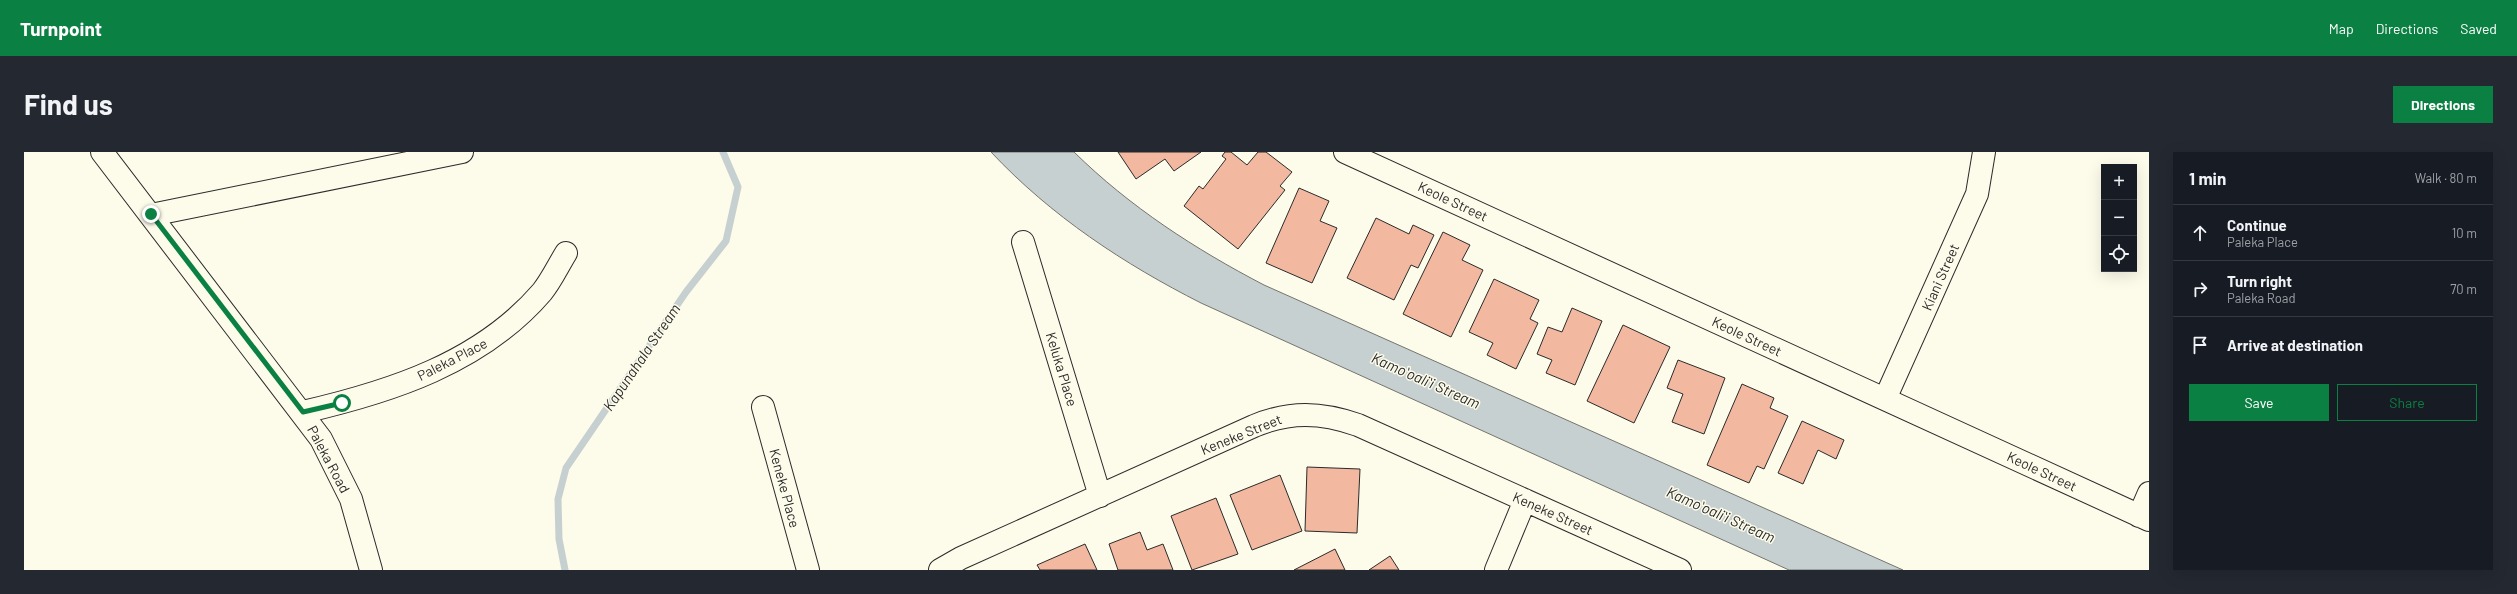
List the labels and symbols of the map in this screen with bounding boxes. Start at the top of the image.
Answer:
street label: Keole Street [1415,177,1491,225]
route end [142,205,160,223]
street label: Kiani Street [1918,241,1962,313]
water label: Kapunahala Stream [599,300,683,414]
street label: Keole Street [1709,312,1785,360]
street label: Keluka Place [1043,330,1081,408]
street label: Paleka Place [414,334,490,384]
water label: Kamoʻoaliʻi Stream [1369,348,1483,412]
route start [333,394,351,412]
street label: Keneke Street [1198,410,1284,458]
street label: Paleka Road [304,422,354,496]
street label: Keneke Place [766,447,804,529]
street label: Keole Street [2004,447,2080,495]
water label: Kamoʻoaliʻi Stream [1664,482,1778,546]
street label: Keneke Street [1510,488,1596,538]

